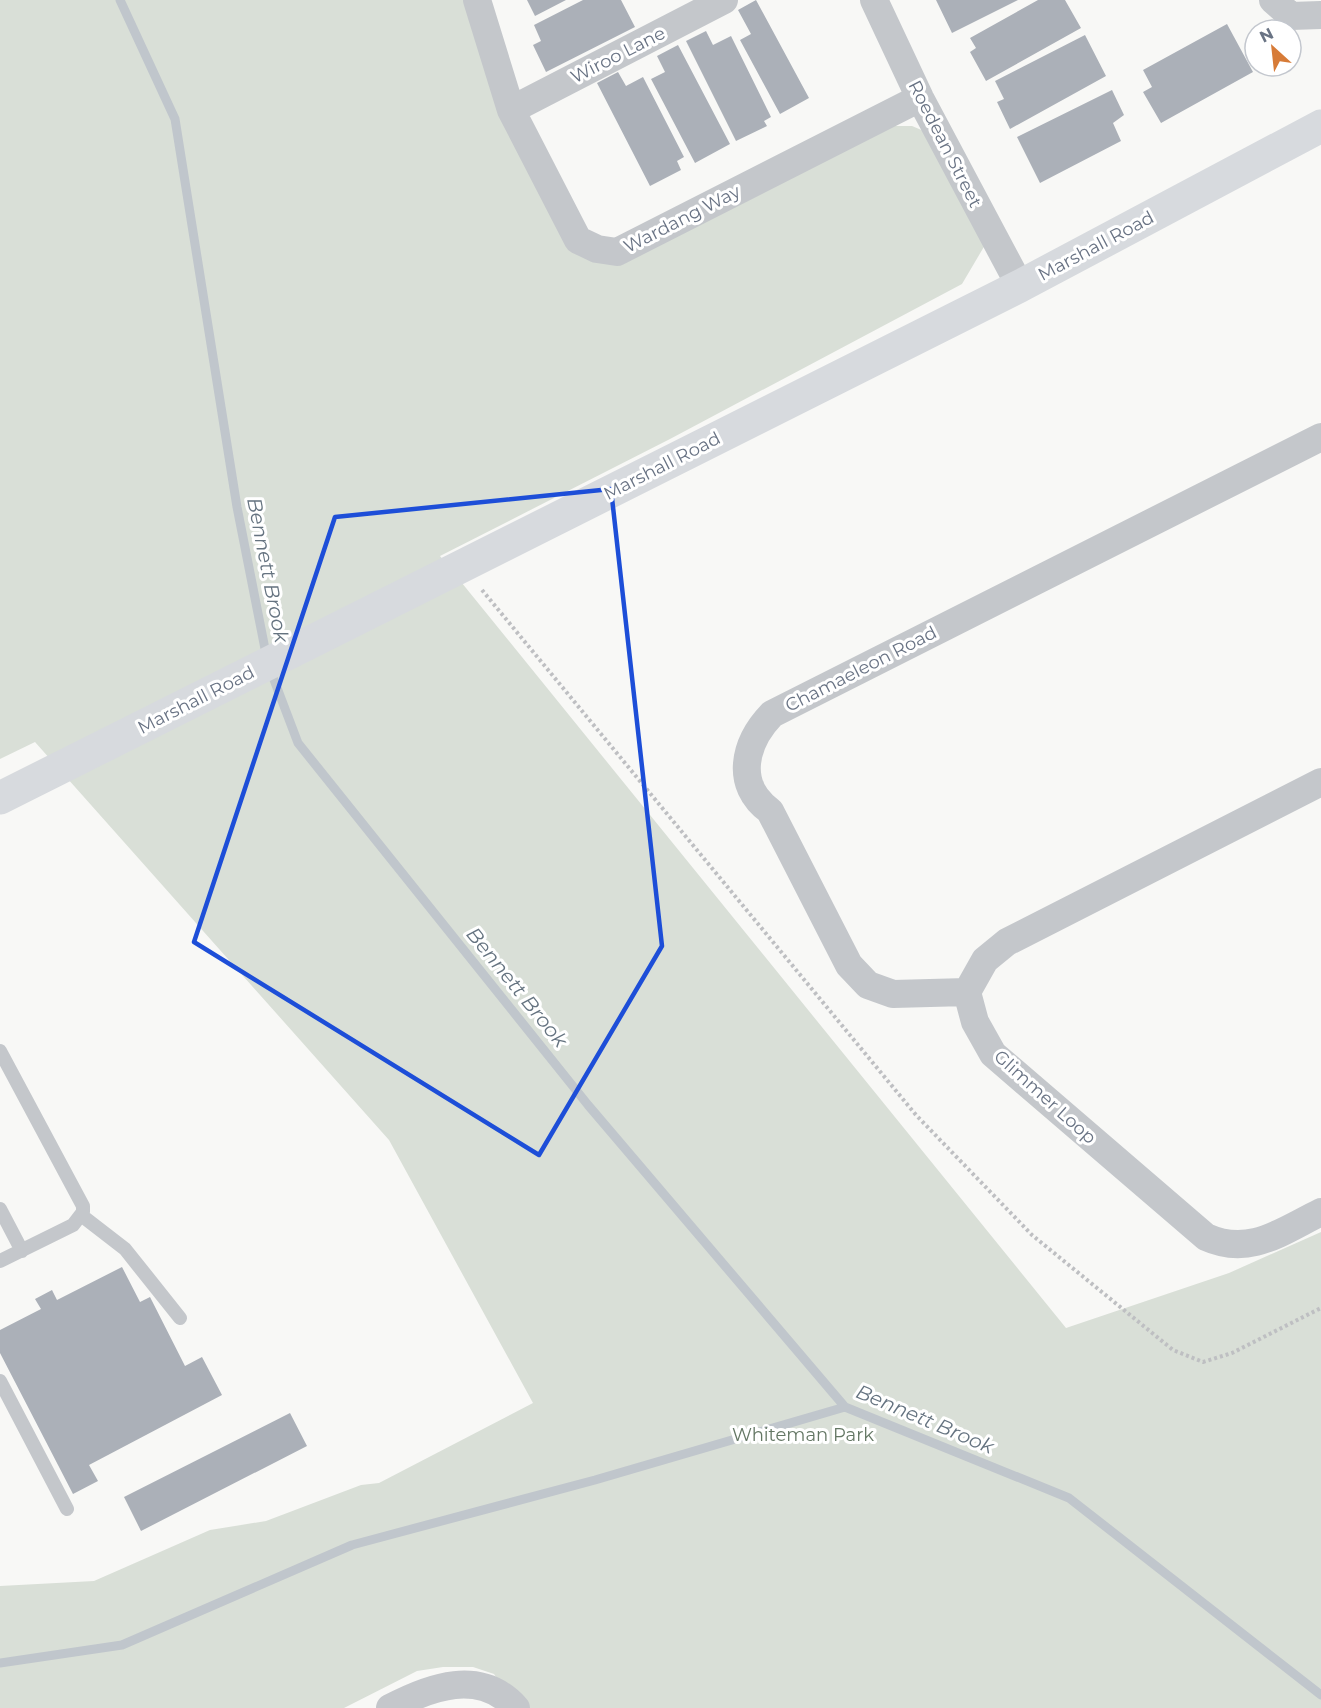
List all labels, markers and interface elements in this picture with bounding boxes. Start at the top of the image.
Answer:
north arrow [1243,18,1303,78]
street label: Wiroo Lane [567,22,669,88]
text: N [1256,24,1276,46]
street label: Roedean Street [903,77,987,211]
street label: Wardang Way [620,180,744,258]
street label: Marshall Road [1034,206,1158,286]
street label: Marshall Road [600,427,724,505]
water label: Bennett Brook [242,495,294,646]
street label: Chamaeleon Road [782,621,940,717]
street label: Marshall Road [134,661,258,739]
water label: Bennett Brook [461,922,573,1053]
street label: Glimmer Loop [989,1045,1101,1149]
water label: Bennett Brook [853,1379,999,1459]
park label: Whiteman Park [732,1424,874,1446]

